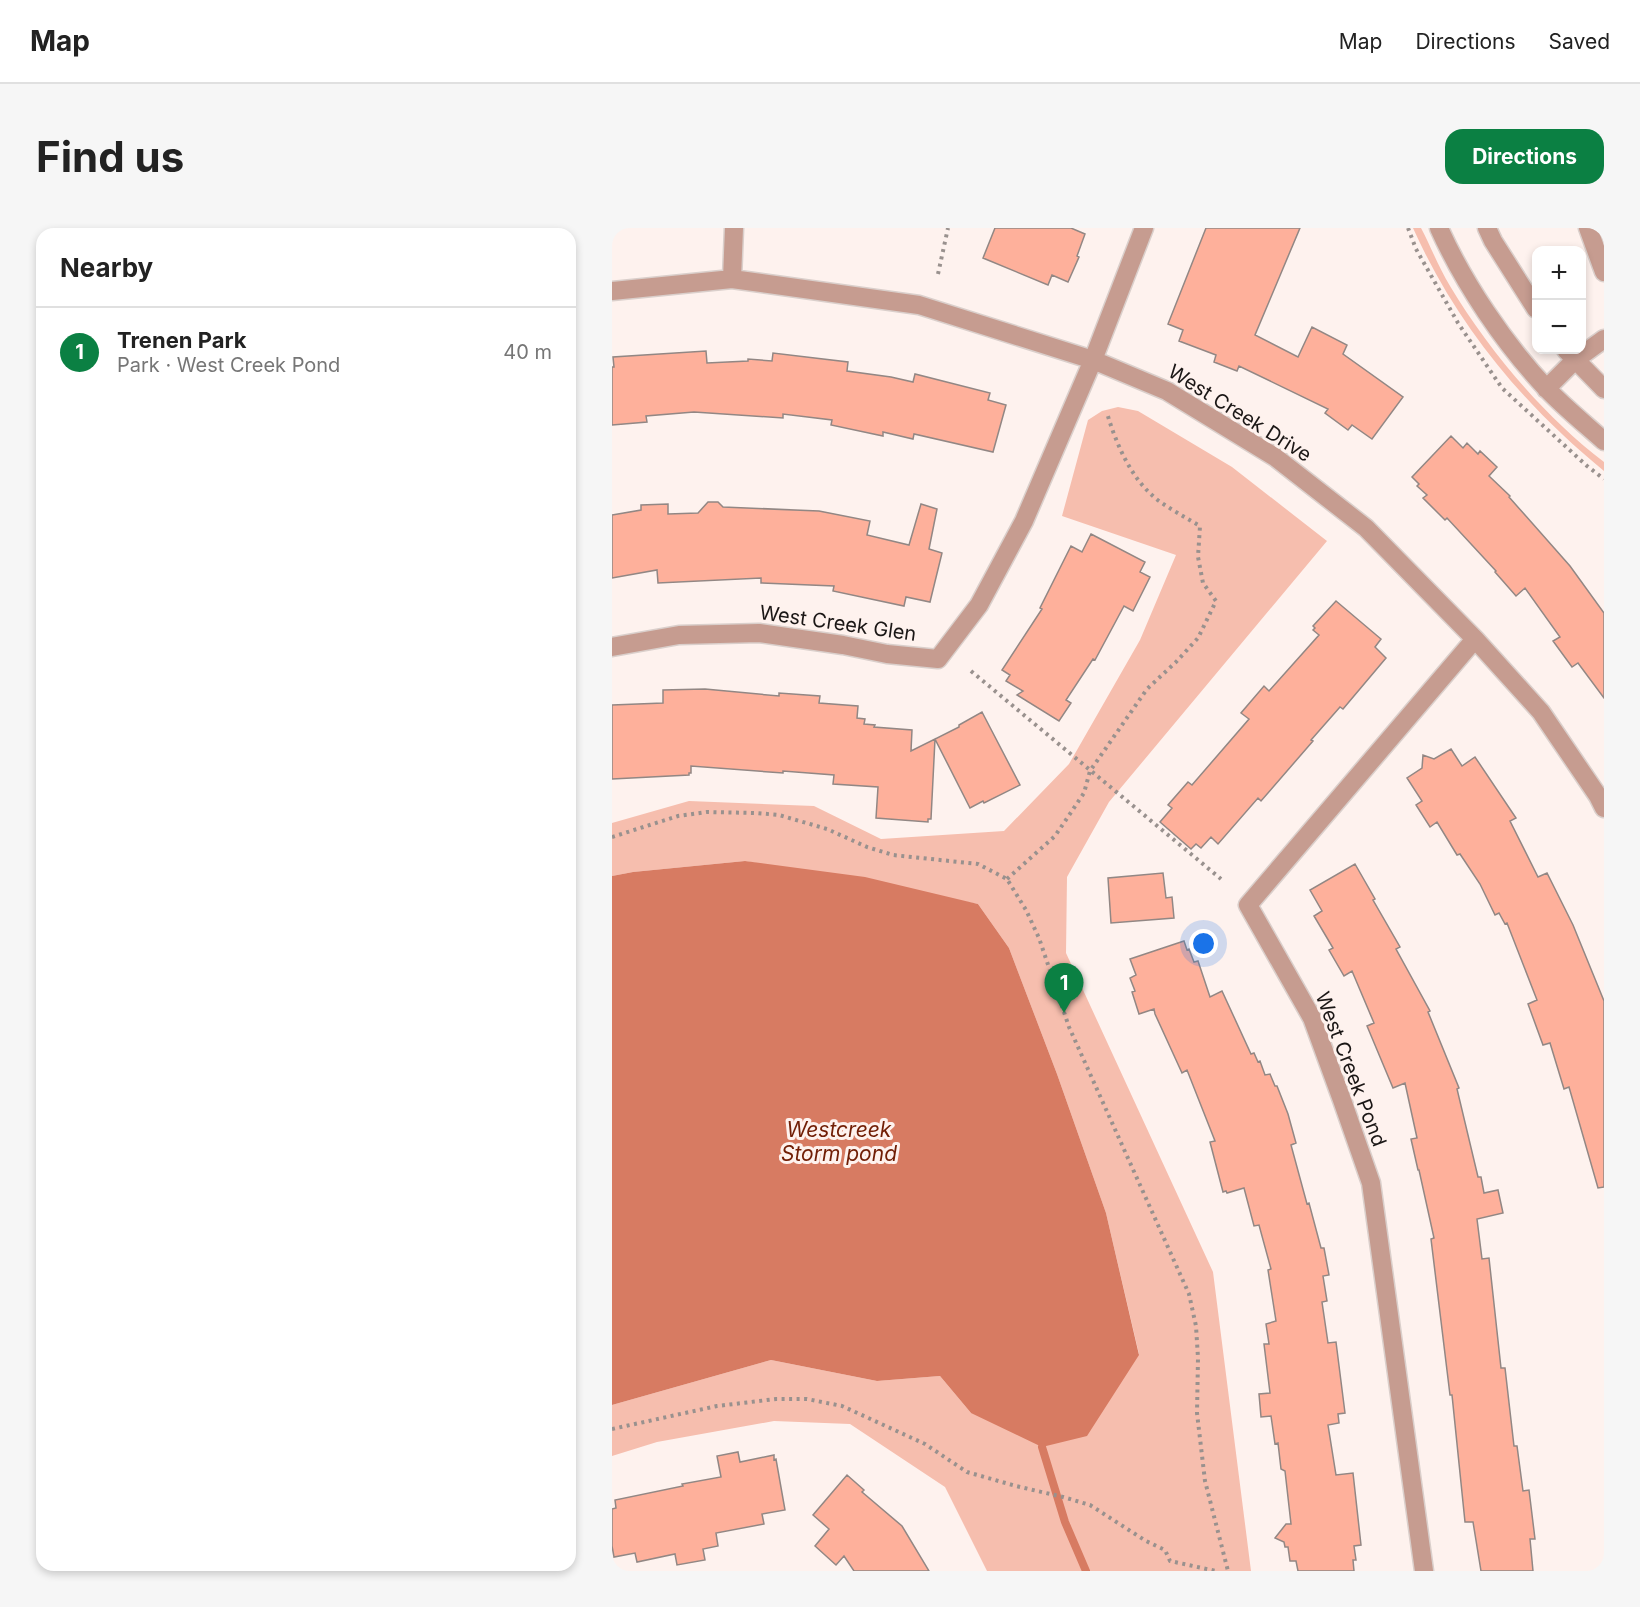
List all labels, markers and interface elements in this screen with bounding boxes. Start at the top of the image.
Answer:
text: Map [30,24,90,58]
text: Map [1339,29,1382,54]
text: Directions [1415,29,1516,54]
text: Saved [1549,29,1610,54]
button: Directions [1445,129,1604,184]
text: Find us [36,131,184,182]
map controls [1532,246,1586,354]
button: + [1532,246,1586,300]
text: Nearby [60,252,153,283]
button: − [1532,300,1586,354]
text: Trenen Park [117,327,247,353]
text: 1 [75,340,84,364]
text: 40 m [503,340,552,364]
text: Park · West Creek Pond [117,353,340,377]
street label: West Creek Drive [1164,359,1316,467]
street label: West Creek Glen [758,600,918,646]
your location [1189,929,1218,958]
pin: 1 [1044,964,1084,1013]
street label: West Creek Pond [1310,988,1392,1150]
water label: Westcreek Storm pond [781,1117,897,1166]

